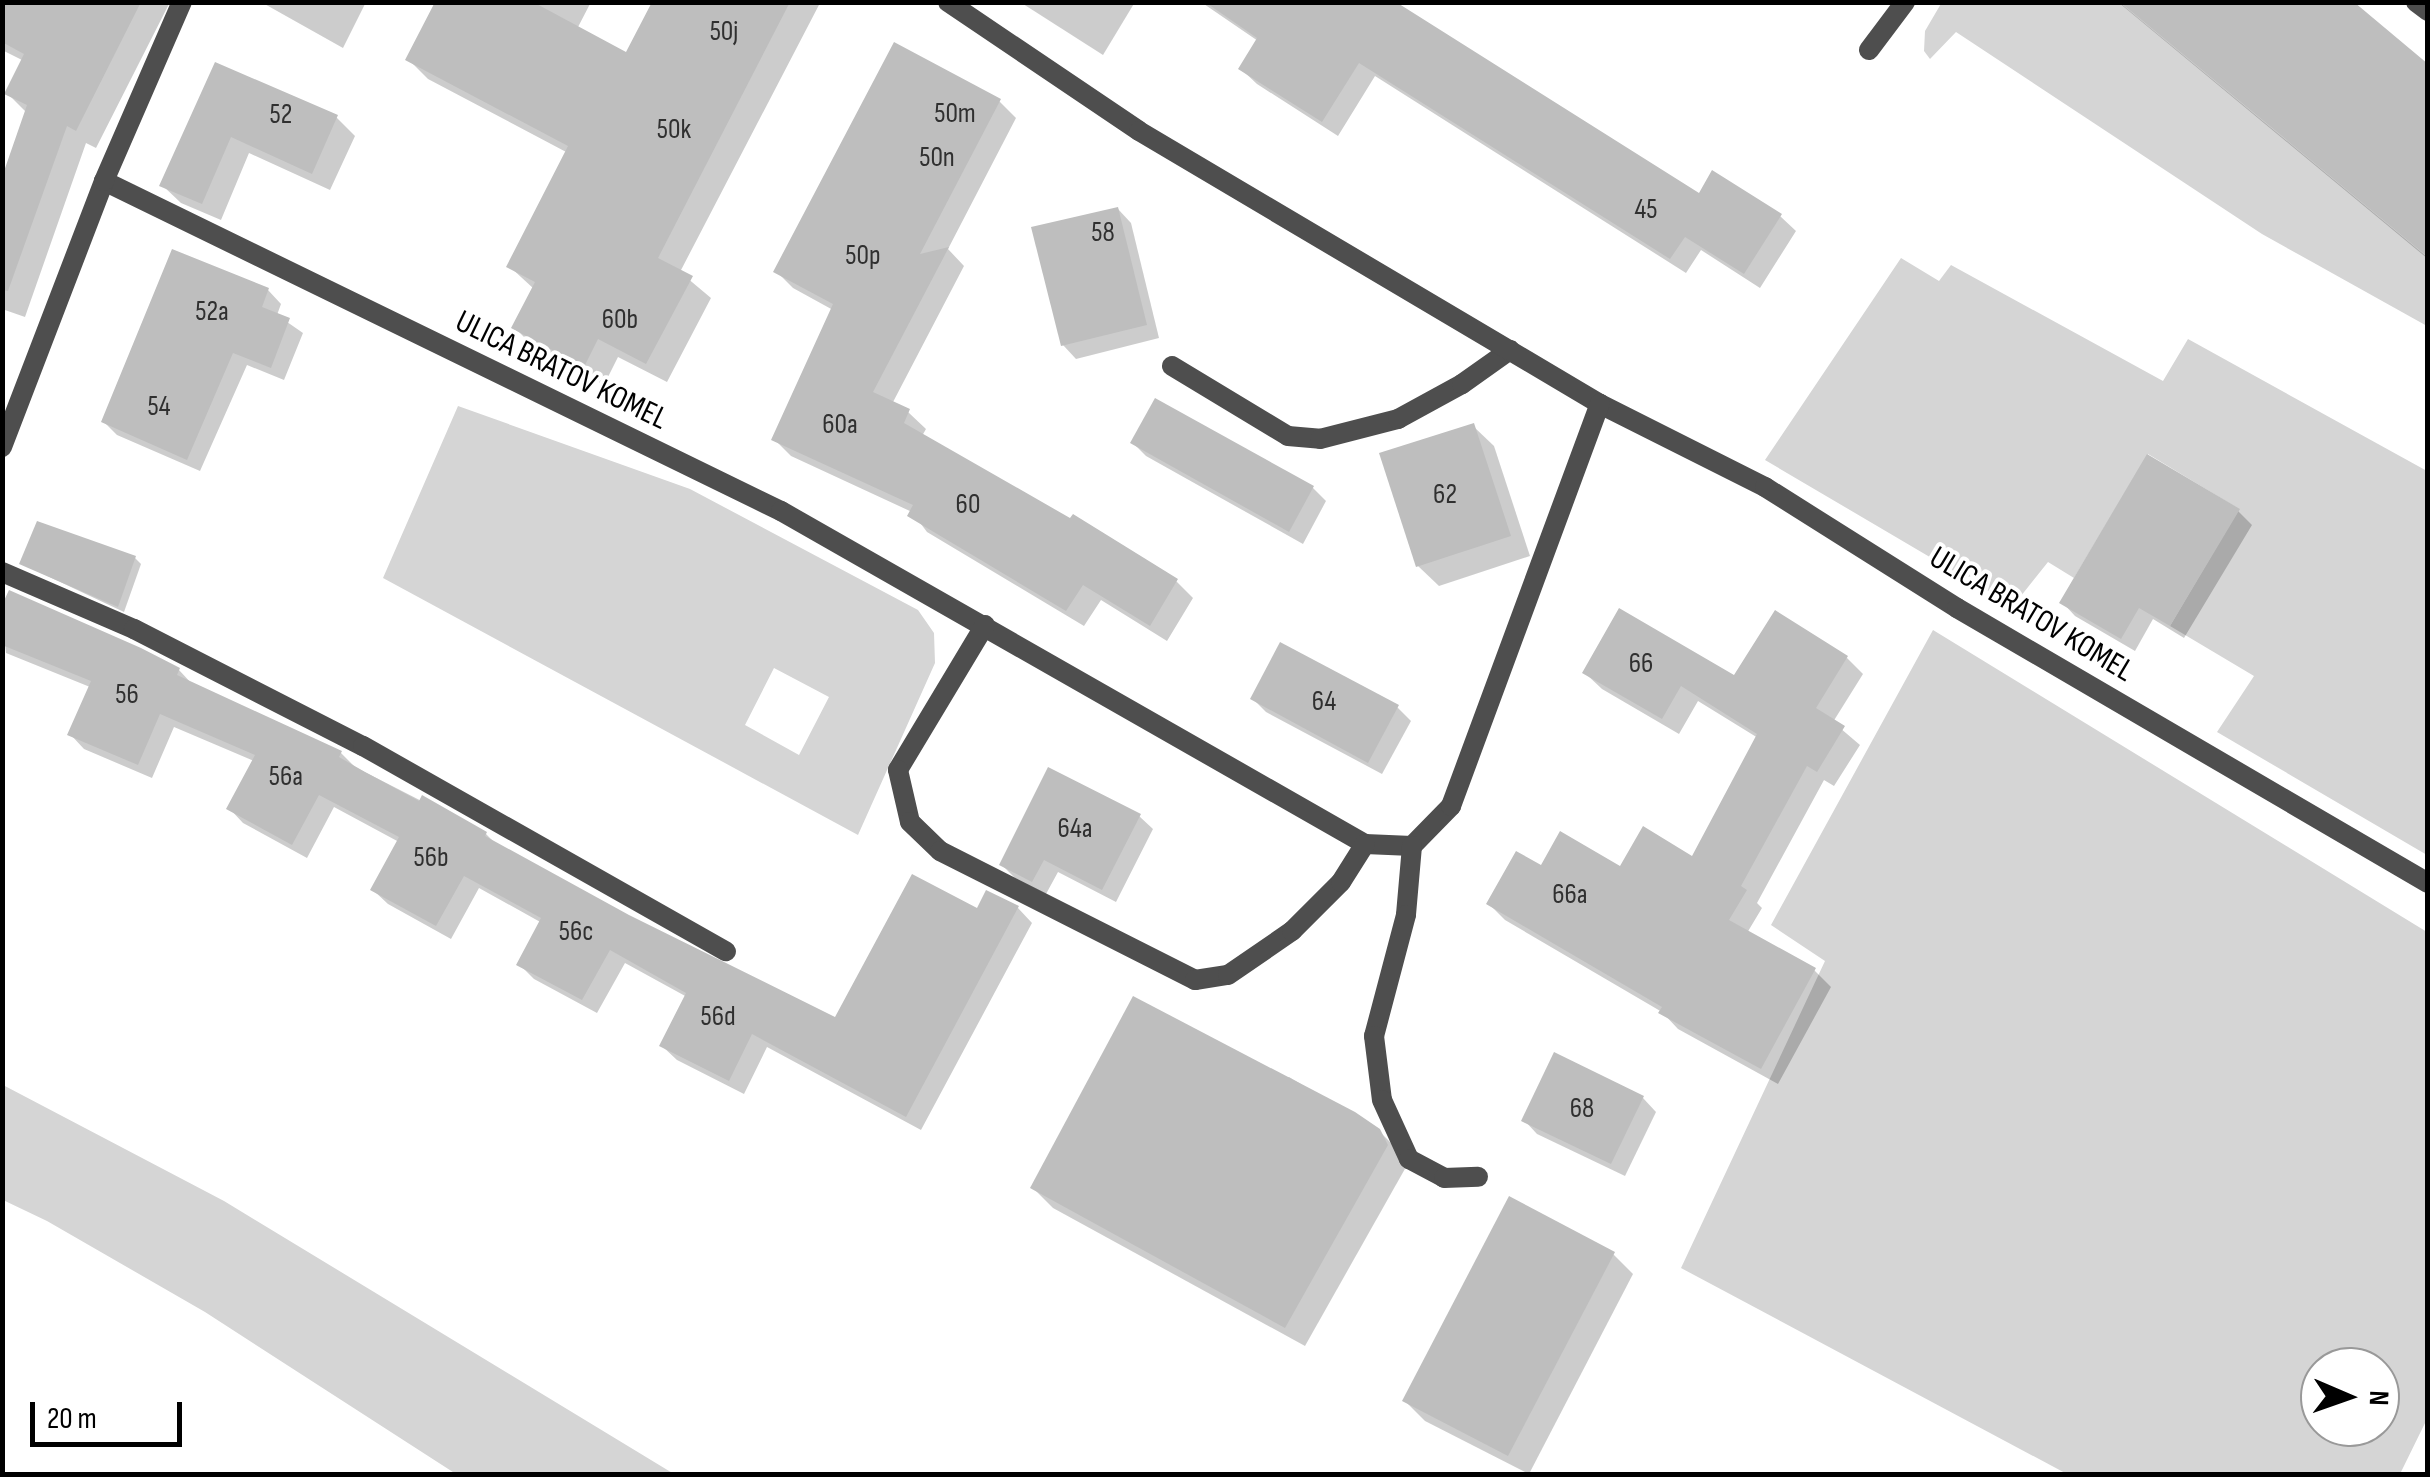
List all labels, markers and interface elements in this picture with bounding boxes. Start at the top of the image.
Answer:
house number: 50j [710,15,738,49]
house number: 50m [934,97,976,131]
house number: 52 [270,98,292,132]
house number: 50k [657,113,691,147]
house number: 50n [919,141,955,175]
house number: 45 [1634,193,1658,227]
house number: 58 [1091,216,1115,250]
house number: 50p [845,239,881,273]
house number: 52a [195,295,229,329]
street label: ULICA BRATOV KOMEL [449,303,673,439]
house number: 60b [602,303,638,337]
house number: 54 [147,390,171,424]
house number: 60a [822,408,858,442]
house number: 62 [1433,478,1457,512]
house number: 60 [956,488,980,522]
street label: ULICA BRATOV KOMEL [1922,539,2140,691]
house number: 66 [1629,647,1653,681]
house number: 56 [115,678,139,712]
house number: 64 [1312,685,1336,719]
house number: 56a [269,760,303,794]
house number: 64a [1057,812,1093,846]
house number: 56b [413,841,449,875]
house number: 66a [1552,878,1588,912]
house number: 56c [559,915,593,949]
house number: 56d [700,1000,736,1034]
house number: 68 [1570,1092,1594,1126]
north arrow [2300,1347,2400,1447]
scale bar [35,1382,188,1444]
text: N [2362,1390,2395,1406]
text: 20 m [47,1401,97,1437]

